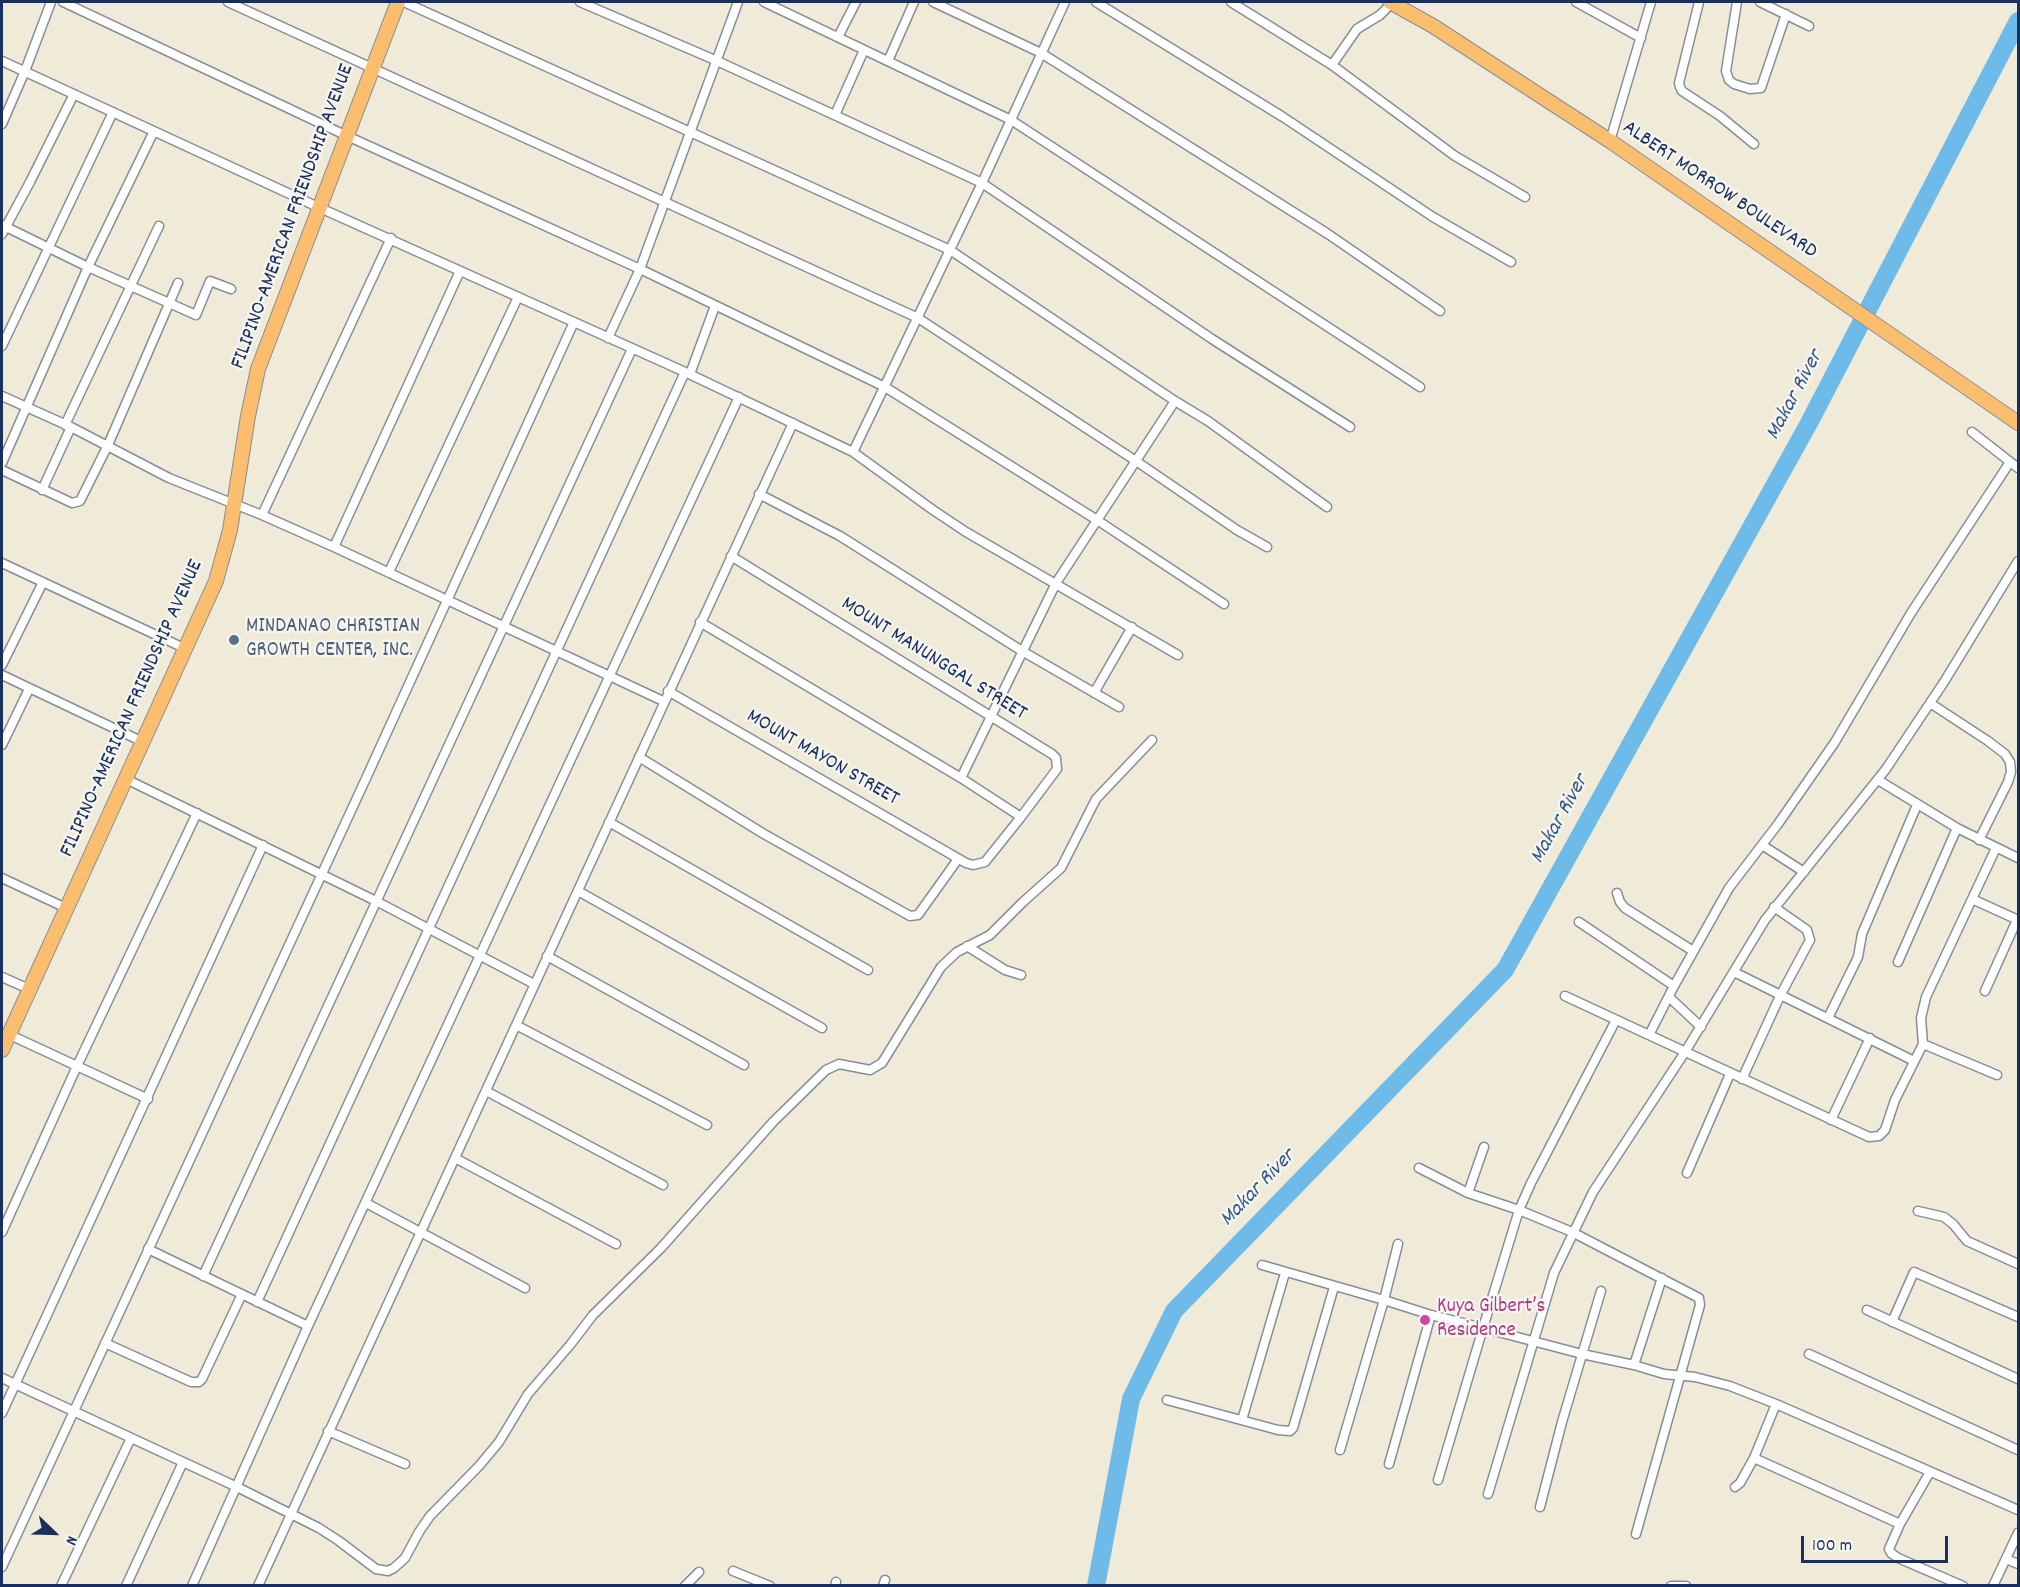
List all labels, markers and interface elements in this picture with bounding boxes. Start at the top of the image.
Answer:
street label: FILIPINO-AMERICAN FRIENDSHIP AVENUE [227,61,361,373]
street label: ALBERT MORROW BOULEVARD [1617,116,1821,266]
water label: Makar River [1761,347,1831,445]
street label: FILIPINO-AMERICAN FRIENDSHIP AVENUE [56,557,210,861]
street label: MOUNT MANUNGGAL STREET [836,593,1030,727]
place label: MINDANAO CHRISTIAN GROWTH CENTER, INC. [246,615,420,665]
marker: MINDANAO CHRISTIAN GROWTH CENTER, INC. [227,633,241,647]
street label: MOUNT MAYON STREET [741,705,903,813]
water label: Makar River [1526,771,1596,869]
water label: Makar River [1216,1145,1302,1233]
place label: Kuya Gilbert’s Residence [1437,1295,1545,1345]
marker: Kuya Gilbert’s Residence [1418,1313,1432,1327]
north arrow [24,1503,84,1563]
scale bar [1804,1524,1951,1562]
text: N [59,1532,83,1548]
text: 100 m [1812,1534,1852,1559]

